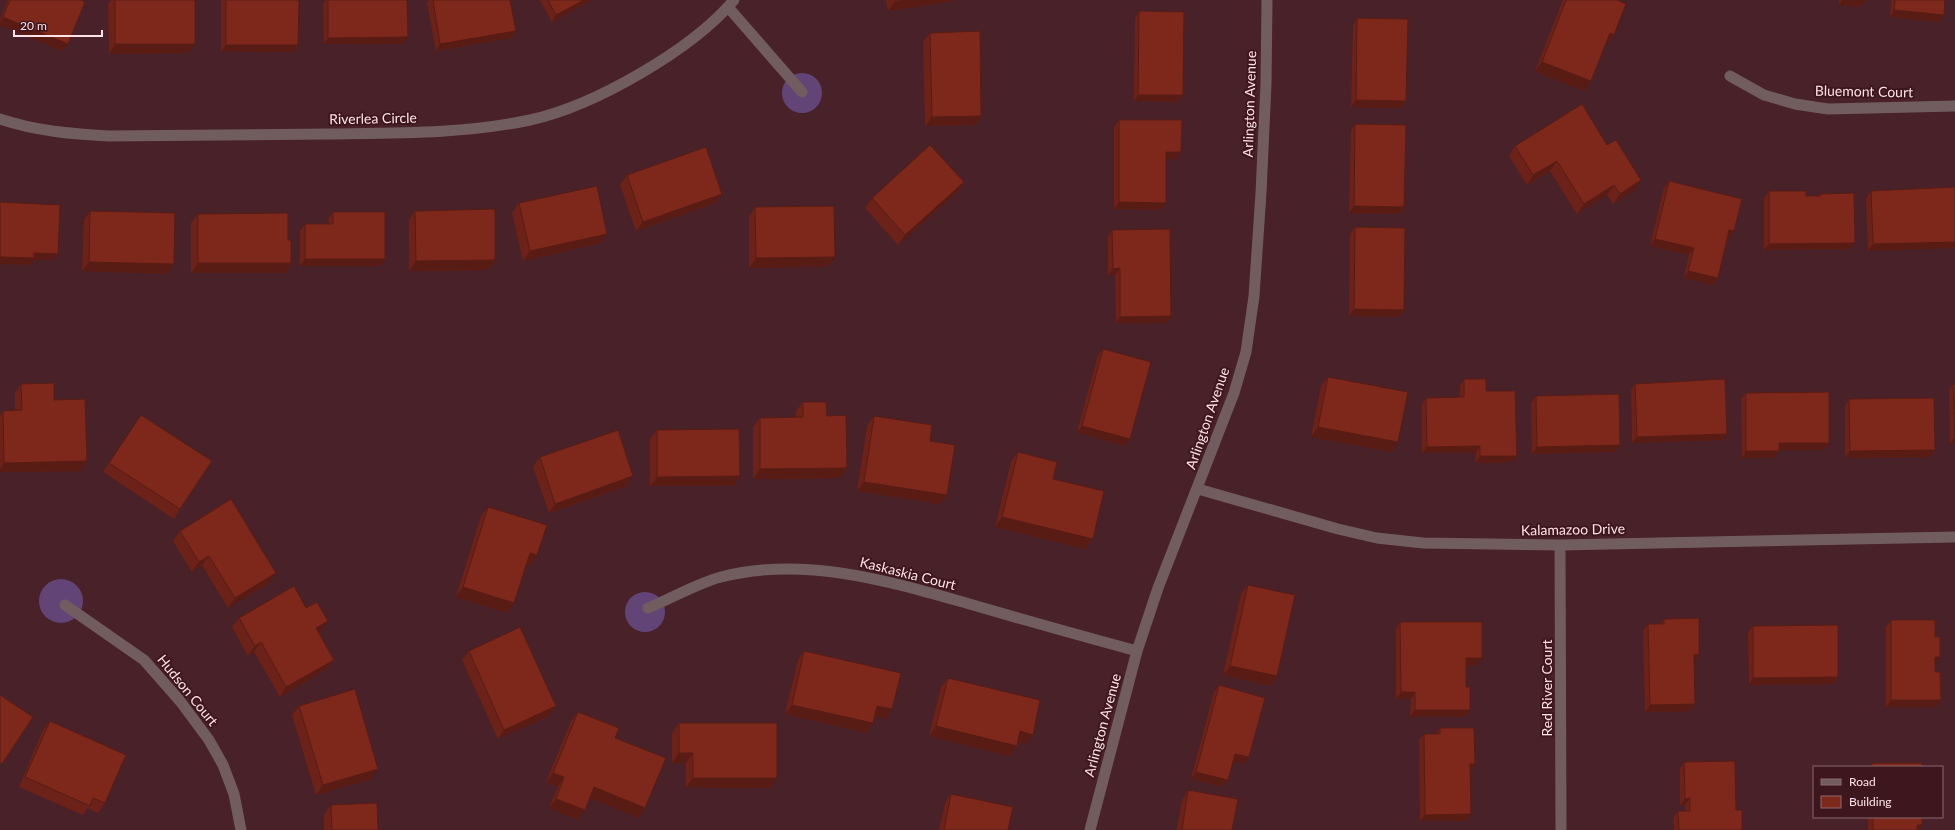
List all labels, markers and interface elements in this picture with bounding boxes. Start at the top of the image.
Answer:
scale bar [14,12,102,38]
text: 20 m [20,18,47,33]
street label: Arlington Avenue [1239,50,1259,158]
street label: Bluemont Court [1815,82,1913,100]
street label: Riverlea Circle [329,109,417,127]
street label: Arlington Avenue [1182,365,1232,471]
street label: Kalamazoo Drive [1521,520,1625,538]
street label: Kaskaskia Court [858,553,958,593]
street label: Red River Court [1538,639,1555,737]
street label: Hudson Court [154,651,222,729]
street label: Arlington Avenue [1080,671,1124,779]
legend [1813,766,1943,818]
text: Road [1849,774,1876,789]
text: Building [1849,794,1892,809]

